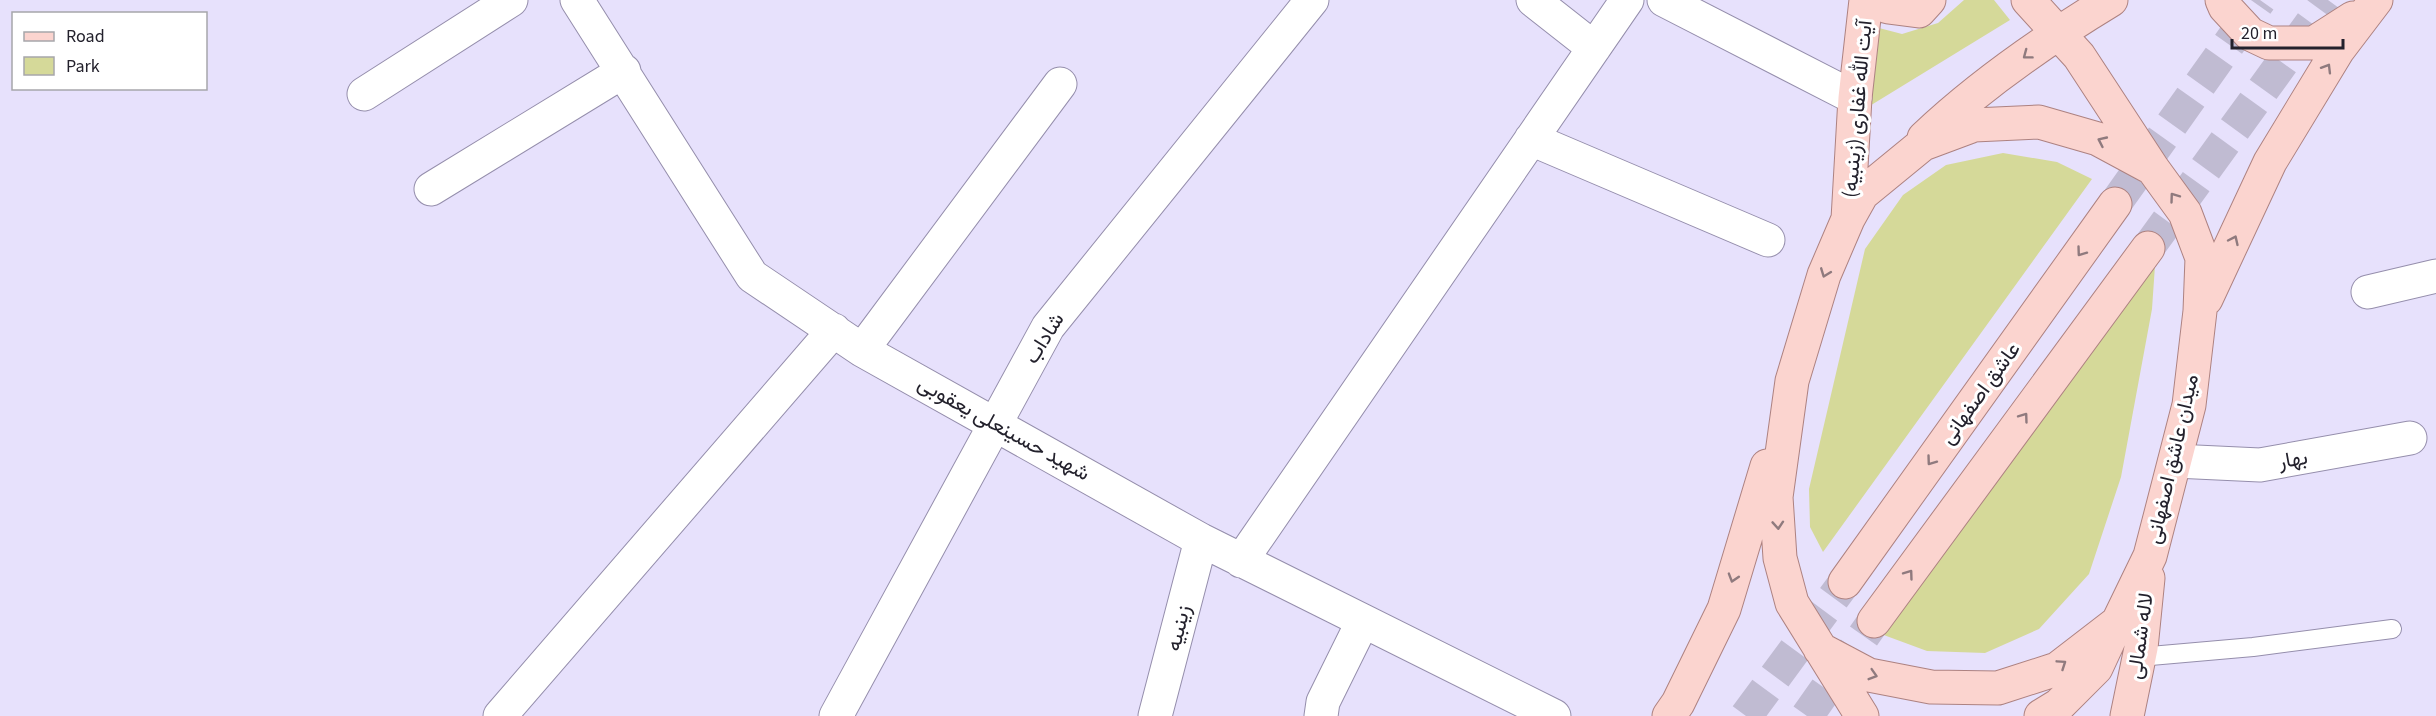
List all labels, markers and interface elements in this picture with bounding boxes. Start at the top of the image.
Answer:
legend [12,12,207,90]
scale bar [2232,12,2343,50]
street label: آیت الله غفاری (زینبیه) [1834,17,1880,199]
text: 20 m [2241,21,2277,46]
text: Road [66,24,105,49]
one-way arrow [2022,48,2033,59]
text: Park [66,54,100,79]
one-way arrow [2319,64,2331,74]
one-way arrow [2097,137,2108,149]
one-way arrow [2170,192,2181,203]
one-way arrow [2226,235,2238,246]
one-way arrow [2078,245,2089,256]
one-way arrow [1820,266,1832,277]
street label: شاداب [1017,307,1071,369]
street label: عاشق اصفهانی [1933,336,2027,450]
street label: شهید حسینعلی یعقوبی [912,368,1096,488]
street label: میدان عاشق اصفهانی [2138,371,2206,547]
one-way arrow [2017,412,2028,423]
street label: بهار [2275,442,2310,476]
one-way arrow [1927,455,1938,466]
one-way arrow [1771,520,1784,529]
one-way arrow [1901,570,1912,581]
one-way arrow [1728,572,1740,583]
street label: لاله شمالی [2119,591,2161,681]
street label: زینبیه [1158,602,1198,654]
one-way arrow [2055,660,2066,671]
one-way arrow [1867,668,1878,680]

